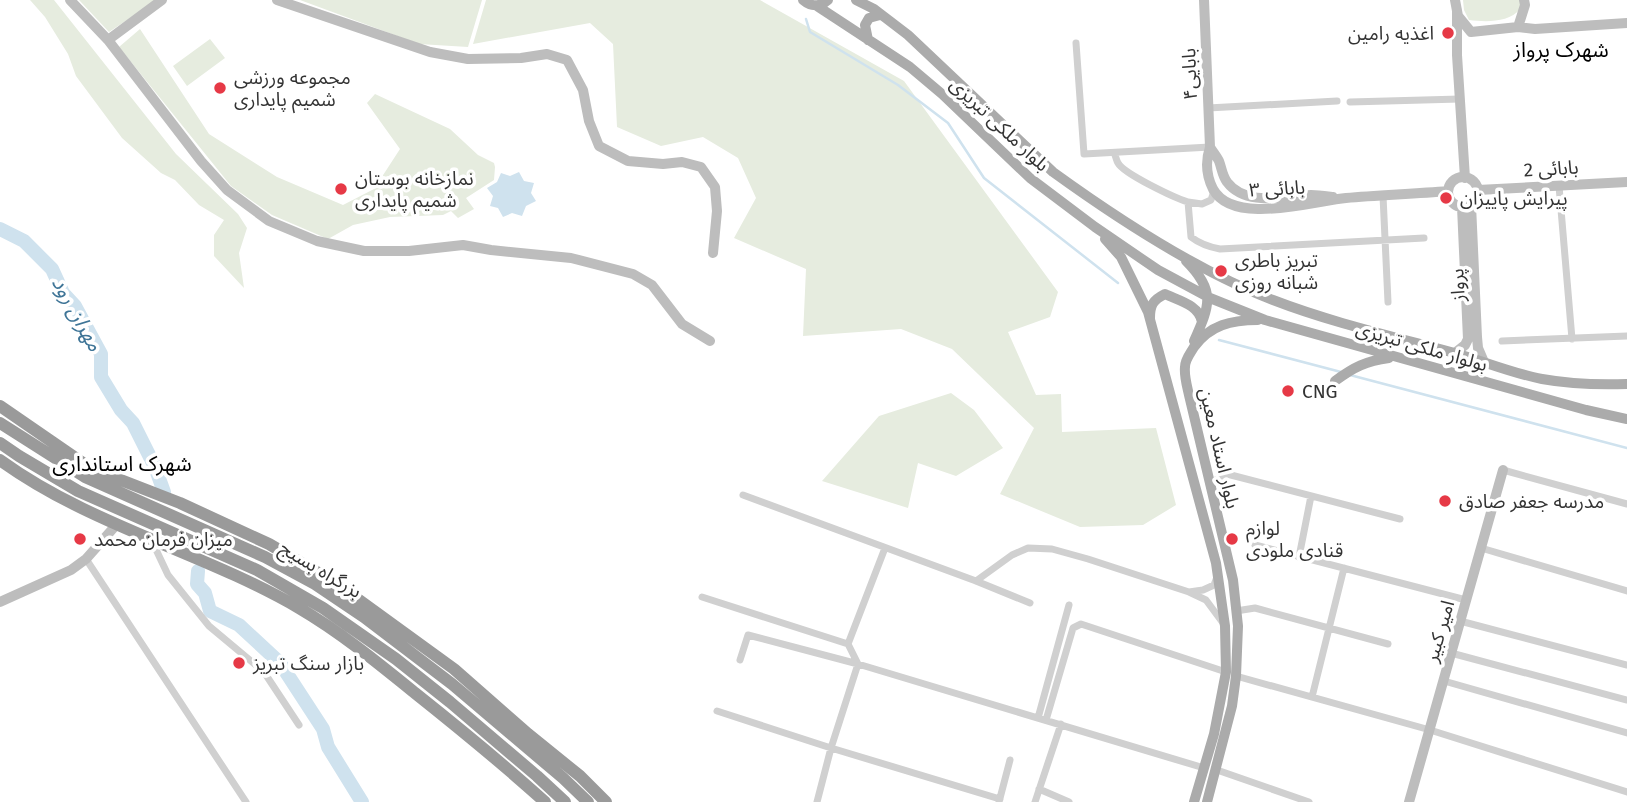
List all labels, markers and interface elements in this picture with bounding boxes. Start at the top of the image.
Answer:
place label: اغذیه رامین [1348,22,1434,45]
marker: اغذیه رامین [1440,25,1456,41]
district label: شهرک پرواز [1512,37,1609,63]
street label: بابایی۴ [1177,48,1202,100]
place label: مجموعه ورزشی شمیم پایداری [234,66,351,114]
street label: بلوار ملکى تبریزى [945,72,1054,176]
marker: مجموعه ورزشی شمیم پایداری [212,80,228,96]
street label: بابائی 2 [1523,156,1579,181]
place label: نمازخانه بوستان شمیم پایداری [355,167,474,215]
street label: بابائی ۳ [1248,176,1306,201]
marker: نمازخانه بوستان شمیم پایداری [333,181,349,197]
place label: پیرایش پاییزان [1460,187,1568,211]
marker: پیرایش پاییزان [1438,190,1454,206]
place label: تبریز باطری شبانه روزی [1235,249,1318,294]
marker: تبریز باطری شبانه روزی [1213,263,1229,279]
street label: پرواز [1445,268,1471,303]
water label: مهران رود [46,272,108,356]
street label: بولوار ملکی تبریزی [1353,317,1490,376]
place label: CNG [1302,380,1338,403]
marker: CNG [1280,383,1296,399]
street label: بلوار استاد معین [1194,385,1245,511]
district label: شهرک استانداری [52,451,192,477]
place label: مدرسه جعفر صادق [1459,490,1604,513]
marker: مدرسه جعفر صادق [1437,493,1453,509]
place label: لوازم قنادی ملودی [1246,517,1343,562]
place label: میزان فرمان محمد [94,528,233,551]
marker: میزان فرمان محمد [72,531,88,547]
marker: لوازم قنادی ملودی [1224,531,1240,547]
street label: بزرگراه بسیج [274,536,366,605]
street label: امیر کبیر [1419,598,1459,666]
place label: بازار سنگ تبریز [252,652,364,675]
marker: بازار سنگ تبریز [231,655,247,671]

